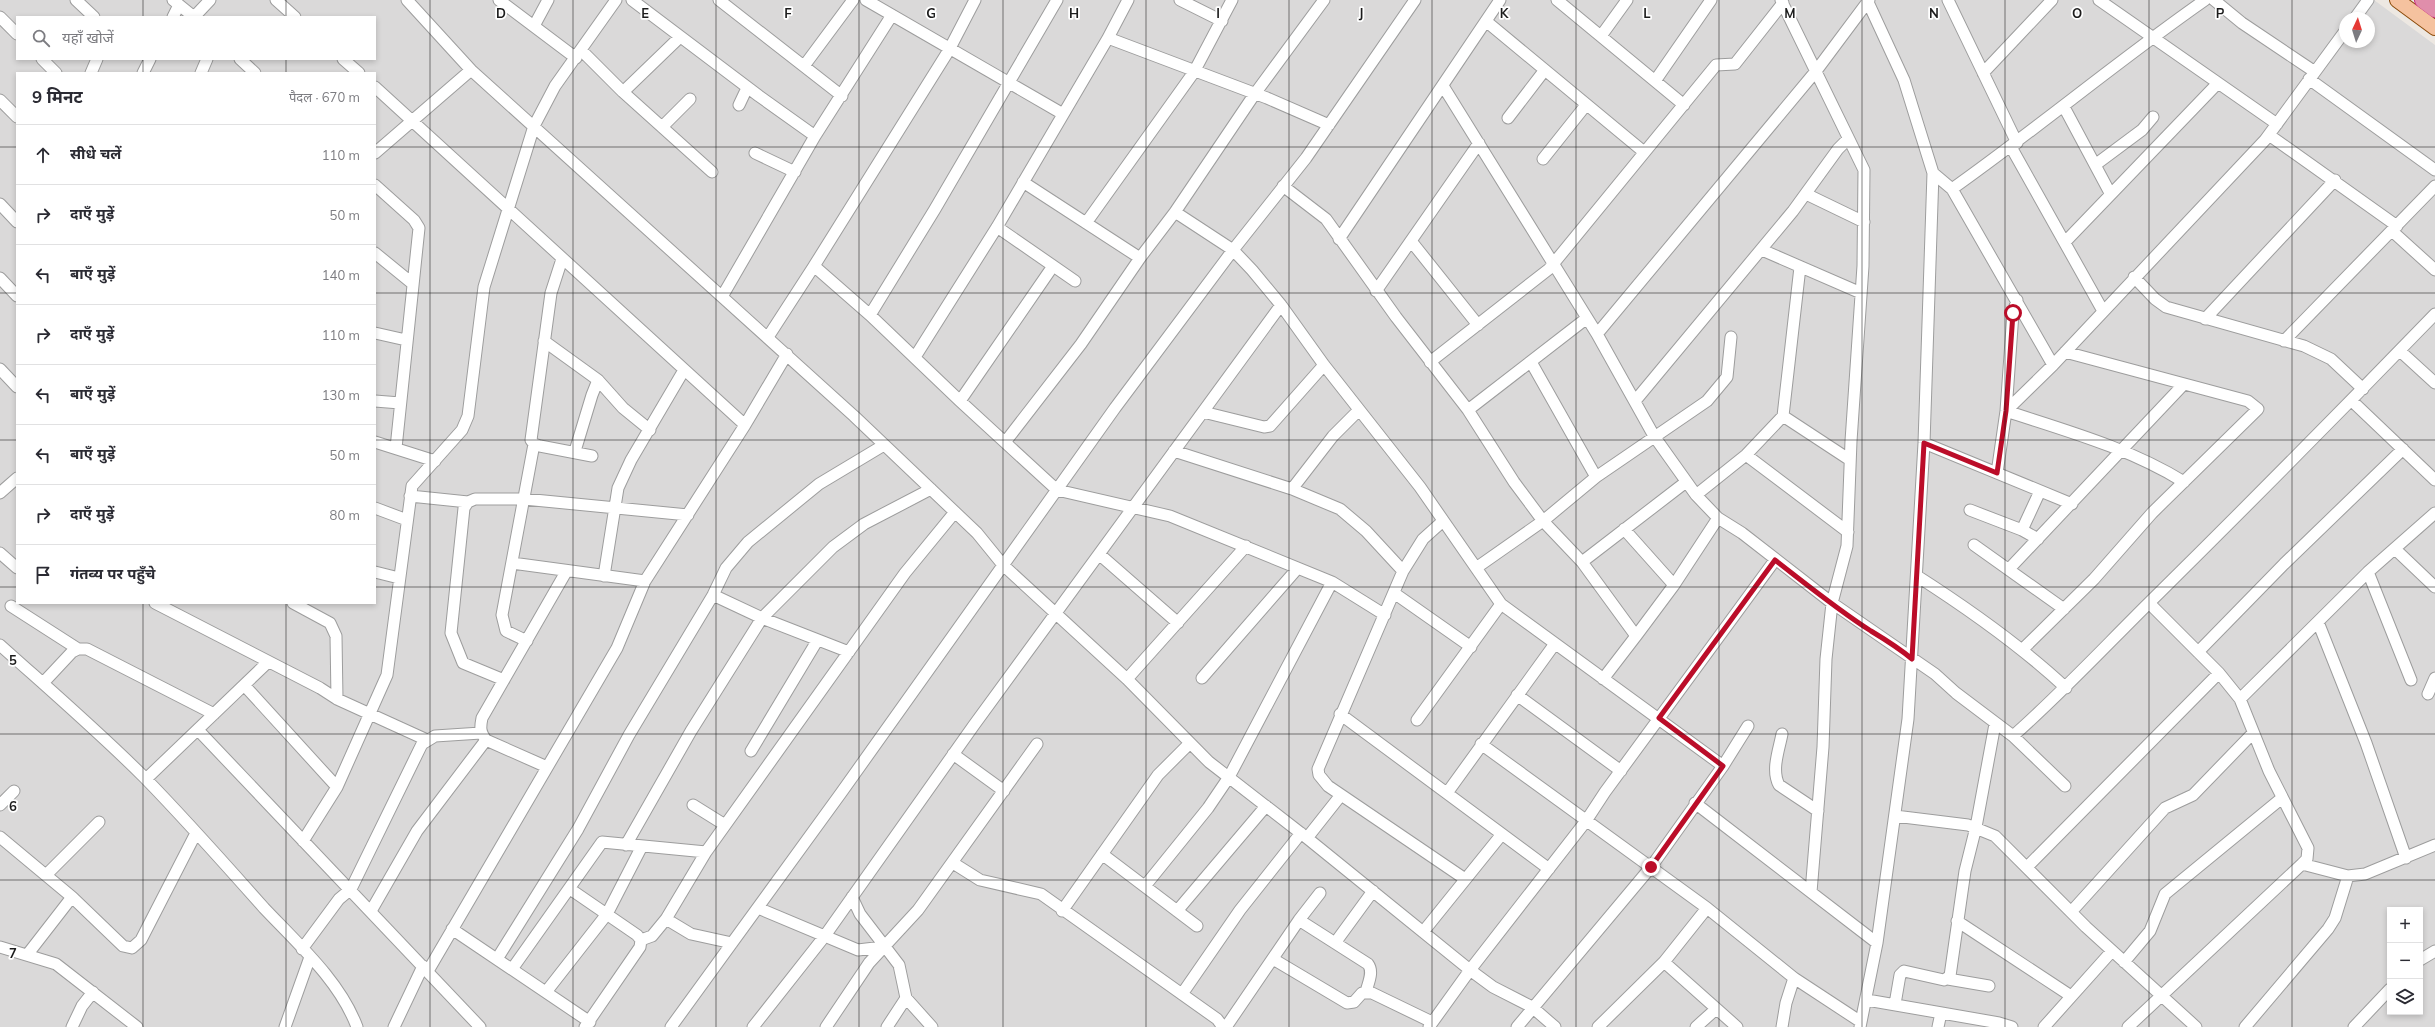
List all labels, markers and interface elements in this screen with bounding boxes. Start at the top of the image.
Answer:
text: D [496,5,506,21]
text: E [641,5,649,21]
text: F [784,5,792,21]
text: G [926,5,936,21]
text: H [1069,5,1079,21]
text: I [1216,5,1220,21]
text: J [1359,5,1363,21]
text: K [1500,5,1510,21]
text: L [1643,5,1651,21]
text: M [1784,5,1796,21]
text: N [1929,5,1939,21]
text: O [2072,5,2082,21]
text: P [2216,5,2225,21]
north arrow [2339,12,2375,48]
search box [16,16,376,60]
icon: search [30,27,52,49]
text: यहाँ खोजें [62,28,114,47]
text: 9 मिनट [32,86,83,107]
text: पैदल · 670 m [289,89,360,105]
icon: ahead [32,144,54,166]
text: सीधे चलें [70,144,121,163]
text: 110 m [322,147,360,163]
icon: right [32,204,54,226]
text: दाएँ मुड़ें [70,204,114,223]
text: 50 m [330,207,360,223]
icon: left [32,264,54,286]
text: बाएँ मुड़ें [70,264,115,283]
text: 140 m [322,267,360,283]
route start [2004,304,2022,322]
icon: right [32,324,54,346]
text: दाएँ मुड़ें [70,324,114,343]
text: 110 m [322,327,360,343]
icon: left [32,384,54,406]
text: बाएँ मुड़ें [70,384,115,403]
text: 130 m [322,387,360,403]
icon: left [32,444,54,466]
text: बाएँ मुड़ें [70,444,115,463]
text: 50 m [330,447,360,463]
icon: right [32,504,54,526]
text: दाएँ मुड़ें [70,504,114,523]
text: 80 m [330,507,360,523]
icon: arrive [32,564,54,586]
text: गंतव्य पर पहुँचे [70,564,155,583]
text: 5 [9,652,17,668]
text: 6 [9,798,17,814]
route end [1642,858,1660,876]
map controls [2387,907,2423,1015]
button: + [2387,907,2423,943]
button: − [2387,943,2423,979]
text: 7 [9,945,17,961]
button: layers [2387,979,2423,1015]

